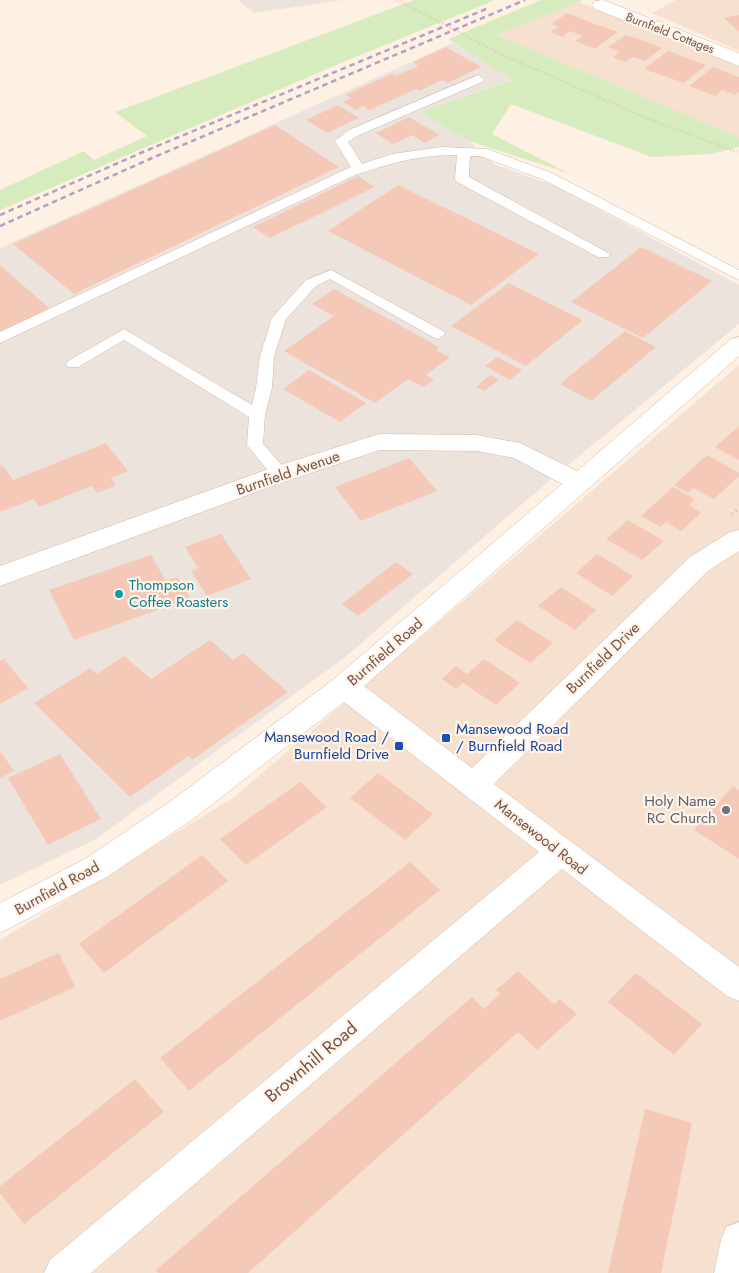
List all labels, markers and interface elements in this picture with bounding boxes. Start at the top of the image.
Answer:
street label: Burnfield Cottages [623,8,717,58]
street label: Burnfield Avenue [233,445,343,501]
place label: Thompson Coffee Roasters [129,574,228,613]
marker: Thompson Coffee Roasters [113,588,125,600]
street label: Burnfield Road [342,613,428,691]
street label: Burnfield Drive [561,617,645,699]
place label: Mansewood Road / Burnfield Road [456,718,569,757]
place label: Mansewood Road / Burnfield Drive [264,726,389,765]
marker: Mansewood Road / Burnfield Road [440,732,452,744]
marker: Mansewood Road / Burnfield Drive [393,740,405,752]
place label: Holy Name RC Church [644,790,716,829]
street label: Mansewood Road [490,794,592,880]
marker: Holy Name RC Church [720,804,732,816]
street label: Burnfield Road [11,856,103,920]
street label: Brownhill Road [259,1015,363,1109]

